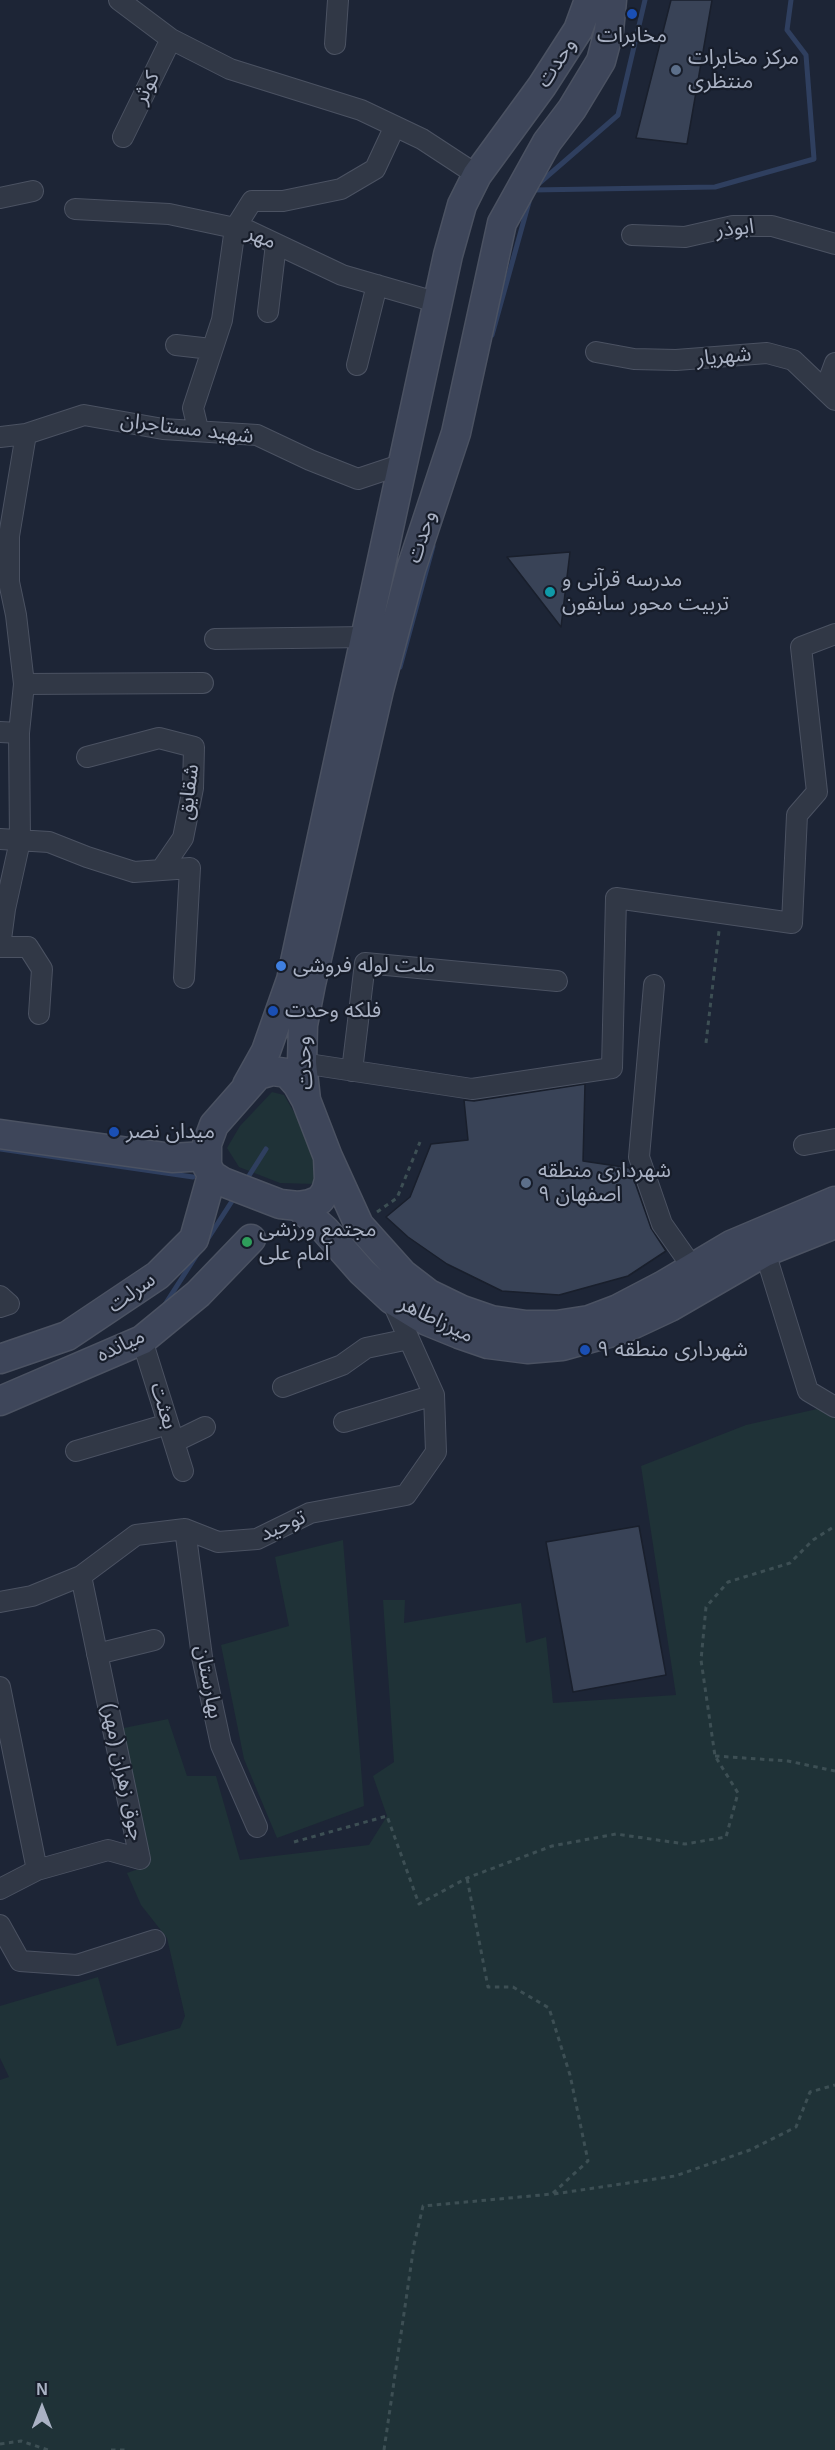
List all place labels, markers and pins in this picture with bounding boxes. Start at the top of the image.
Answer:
marker: مخابرات [625,7,639,21]
place label: مخابرات [597,23,667,49]
place label: مرکز مخابرات منتظری [688,45,799,95]
marker: مرکز مخابرات منتظری [669,63,683,77]
place label: مدرسه قرآنی و تربیت محور سابقون [562,567,729,617]
marker: مدرسه قرآنی و تربیت محور سابقون [543,585,557,599]
place label: ملت لوله فروشی [293,953,435,979]
marker: ملت لوله فروشی [274,959,288,973]
place label: فلکه وحدت [285,998,381,1024]
marker: فلکه وحدت [266,1004,280,1018]
place label: میدان نصر [126,1119,215,1145]
marker: میدان نصر [107,1125,121,1139]
place label: شهرداری منطقه ۹ اصفهان [538,1158,671,1208]
marker: شهرداری منطقه ۹ اصفهان [519,1176,533,1190]
place label: مجتمع ورزشی امام علی [259,1217,376,1267]
marker: مجتمع ورزشی امام علی [240,1235,254,1249]
place label: شهرداری منطقه ۹ [597,1337,748,1363]
marker: شهرداری منطقه ۹ [578,1343,592,1357]

